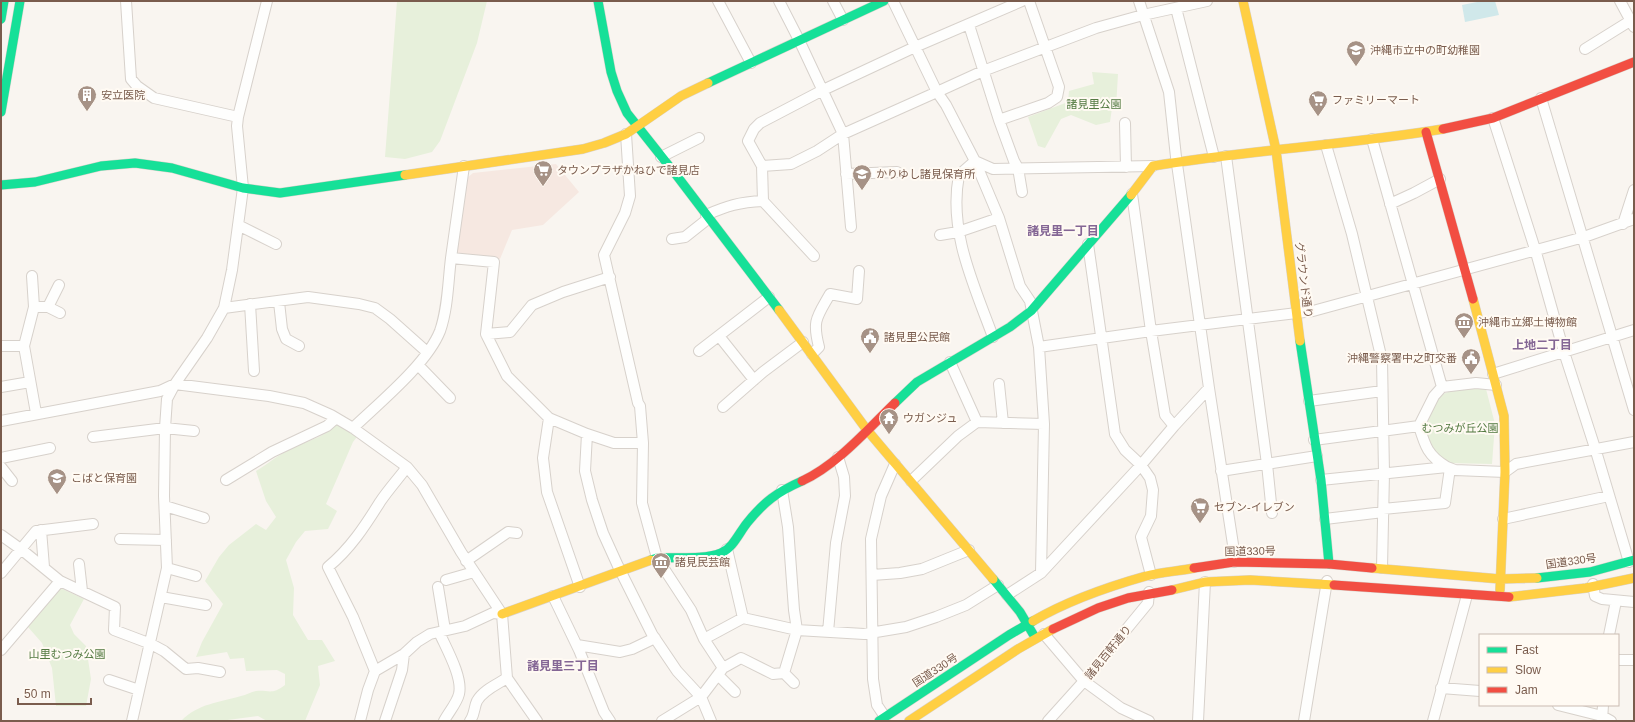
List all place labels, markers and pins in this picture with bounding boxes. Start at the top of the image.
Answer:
school or university icon: 沖縄市立中の町幼稚園 [1345,39,1367,67]
place label: 沖縄市立中の町幼稚園 [1370,44,1480,56]
building icon: 安立医院 [76,84,98,112]
place label: 安立医院 [101,89,145,101]
supermarket icon: ファミリーマート [1307,89,1329,117]
place label: ファミリーマート [1332,94,1420,106]
supermarket icon: タウンプラザかねひで諸見店 [532,159,554,187]
school or university icon: かりゆし諸見保育所 [851,163,873,191]
place label: タウンプラザかねひで諸見店 [557,164,700,176]
place label: かりゆし諸見保育所 [876,168,976,180]
museum icon: 沖縄市立郷土博物館 [1453,311,1475,339]
place label: 沖縄市立郷土博物館 [1478,316,1577,328]
public building icon: 諸見里公民館 [859,326,881,354]
place label: 諸見里公民館 [884,331,950,343]
public building icon: 沖縄警察署中之町交番 [1460,347,1482,375]
place label: 沖縄警察署中之町交番 [1347,352,1457,364]
temple icon: ウガンジュ [878,407,900,435]
place label: ウガンジュ [903,412,957,424]
school or university icon: こばと保育園 [46,467,68,495]
place label: こばと保育園 [71,472,137,484]
supermarket icon: セブン-イレブン [1189,496,1211,524]
place label: セブン-イレブン [1214,501,1295,513]
museum icon: 諸見民芸館 [650,551,672,579]
place label: 諸見民芸館 [675,556,730,568]

